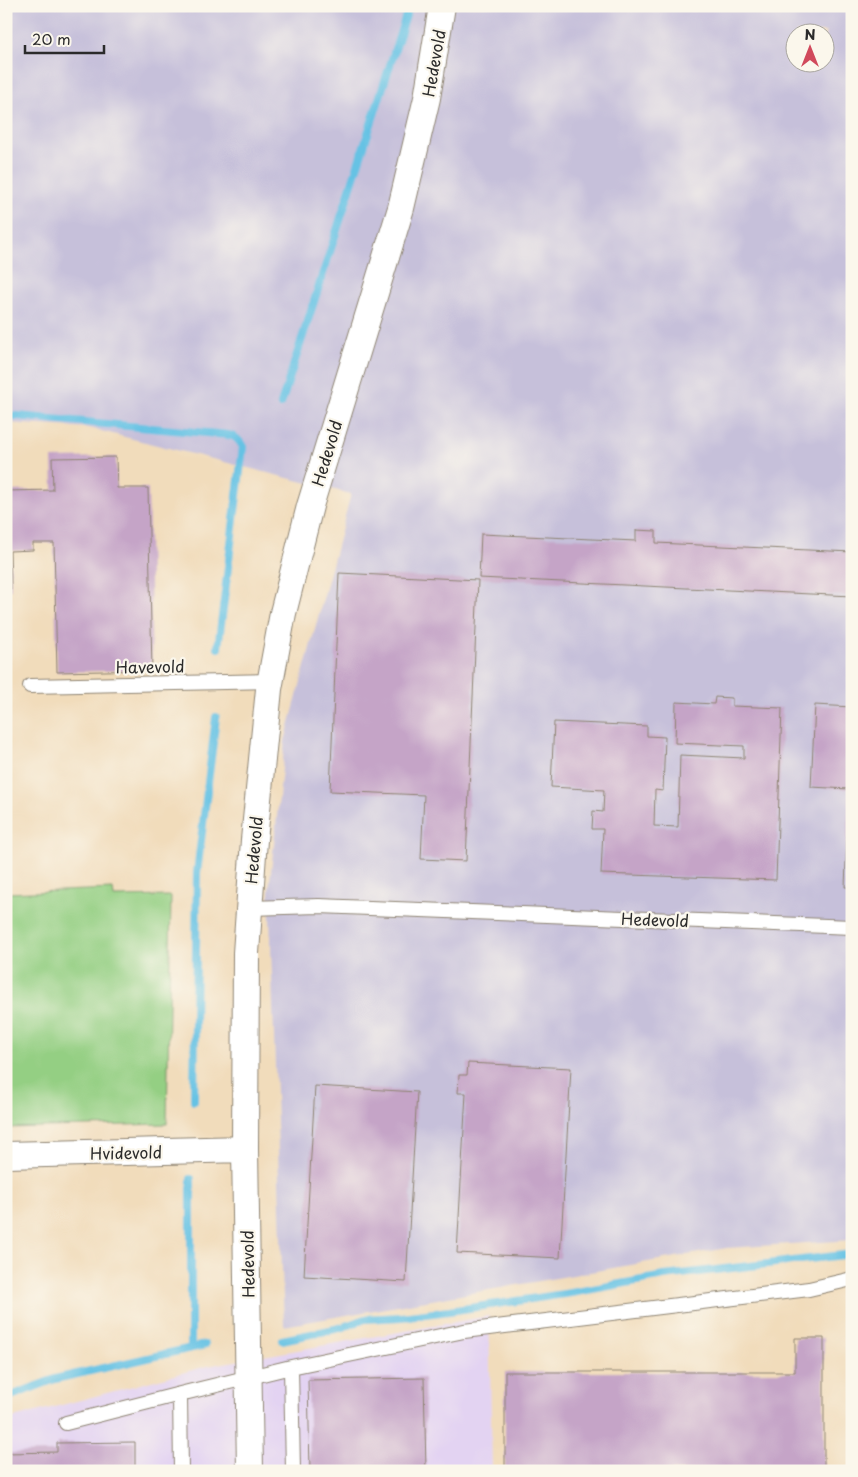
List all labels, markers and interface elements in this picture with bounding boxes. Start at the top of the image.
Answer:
scale bar [25,22,104,54]
north arrow [786,22,836,72]
text: N [804,24,816,45]
text: 20 m [32,27,71,50]
street label: Hedevold [415,27,451,99]
street label: Hedevold [305,417,347,489]
street label: Havevold [115,653,185,679]
street label: Hedevold [238,815,268,885]
street label: Hedevold [621,906,689,932]
street label: Hvidevold [90,1139,162,1165]
street label: Hedevold [234,1230,260,1298]

